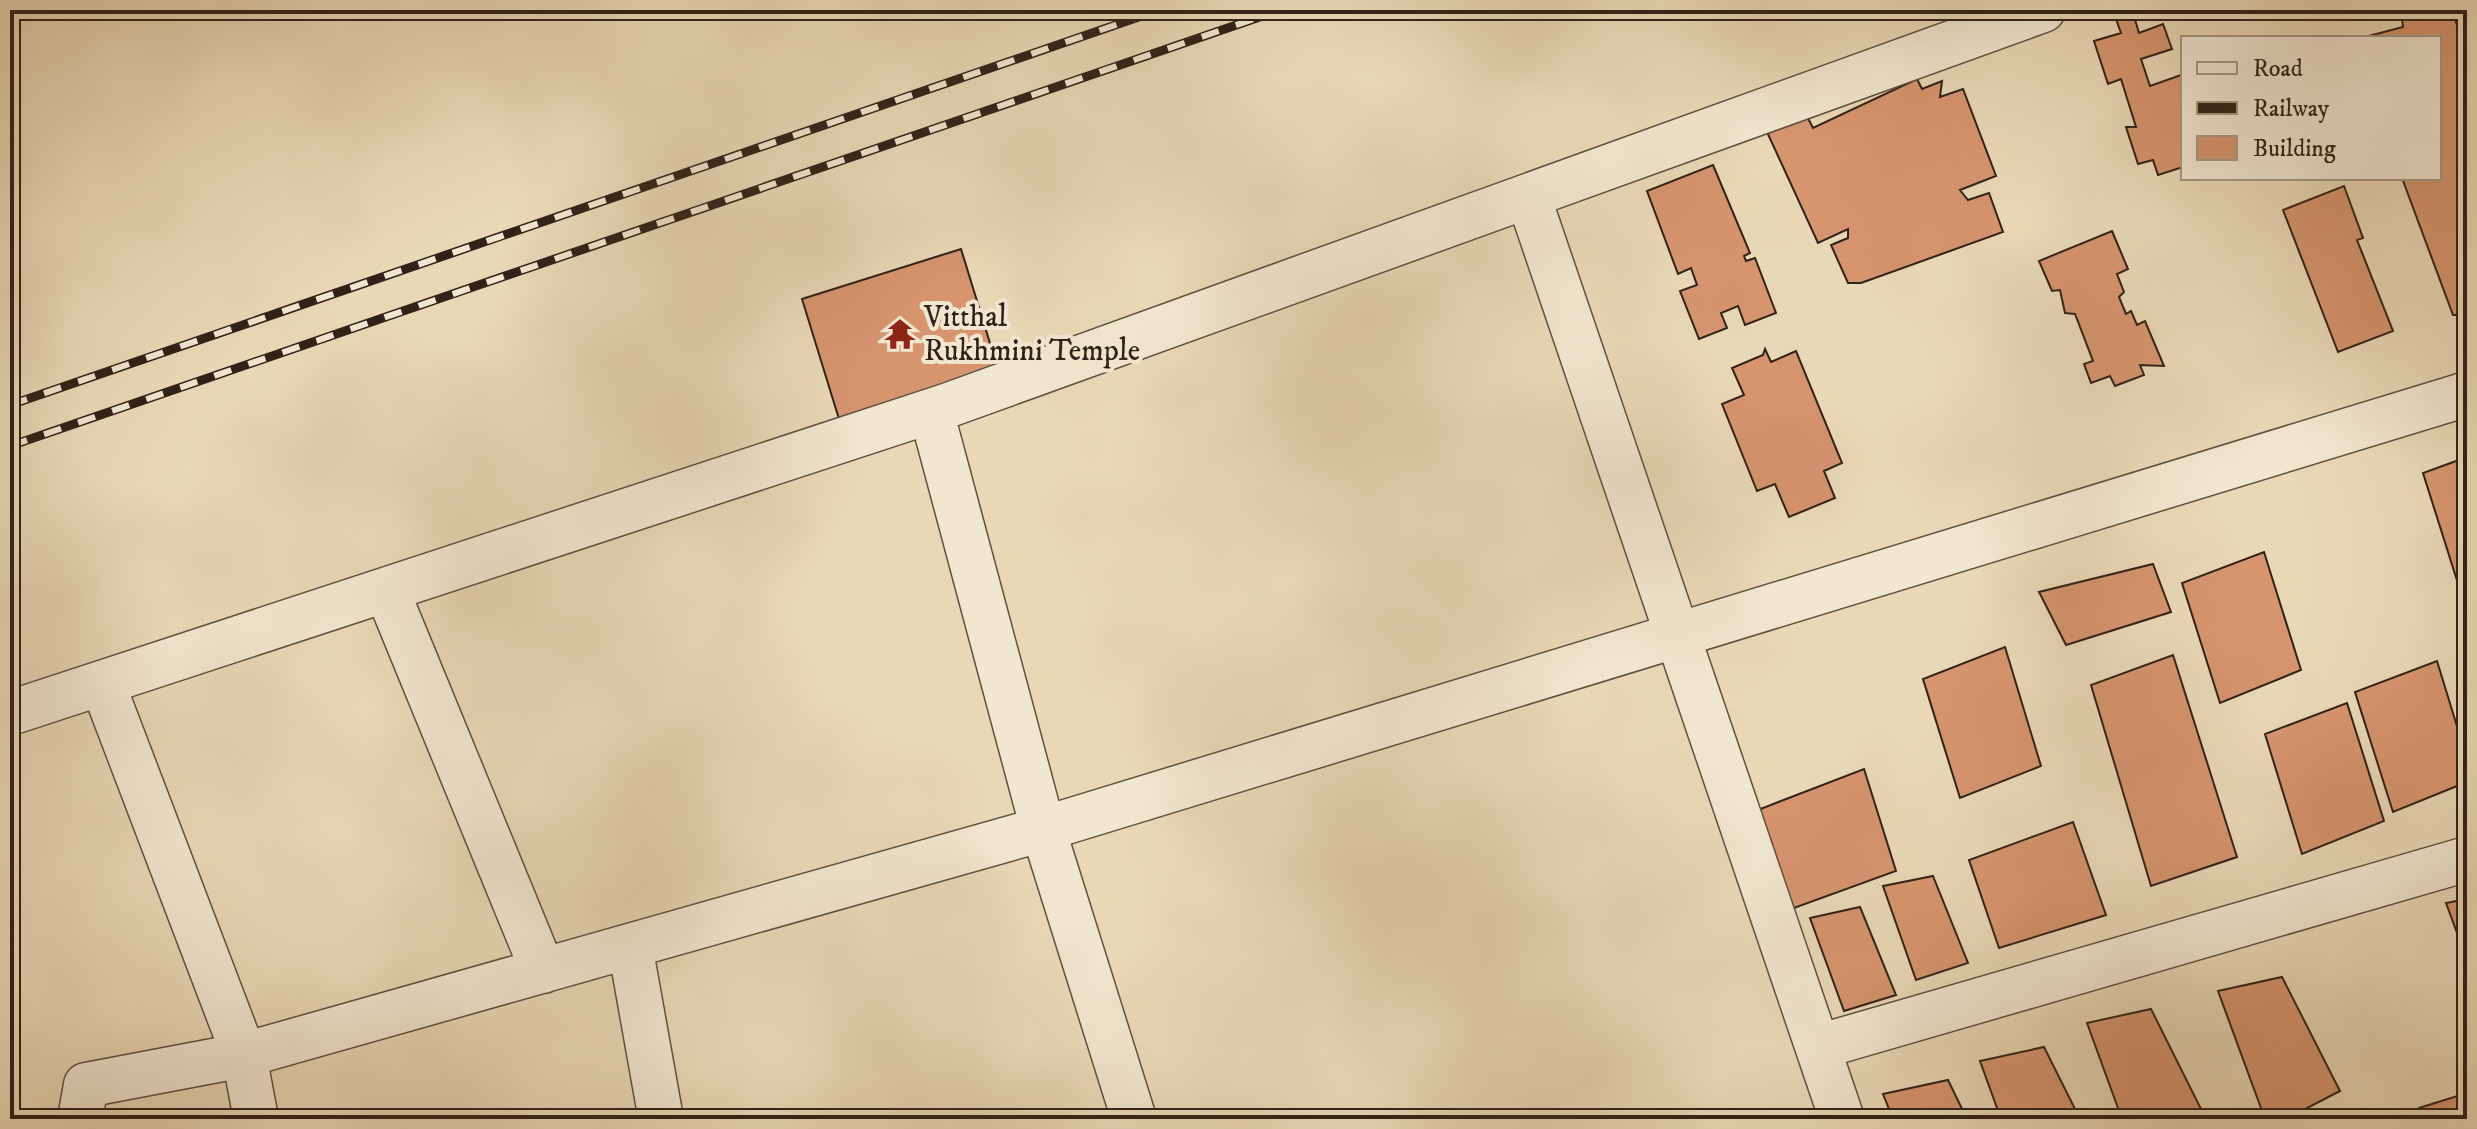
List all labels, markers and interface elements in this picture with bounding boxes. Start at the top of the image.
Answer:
legend [2181,36,2441,180]
text: Road [2253,54,2303,84]
text: Railway [2253,94,2330,124]
text: Building [2253,134,2336,164]
place label: Vitthal Rukhmini Temple [923,299,1140,370]
temple icon: Vitthal Rukhmini Temple [883,317,917,351]

